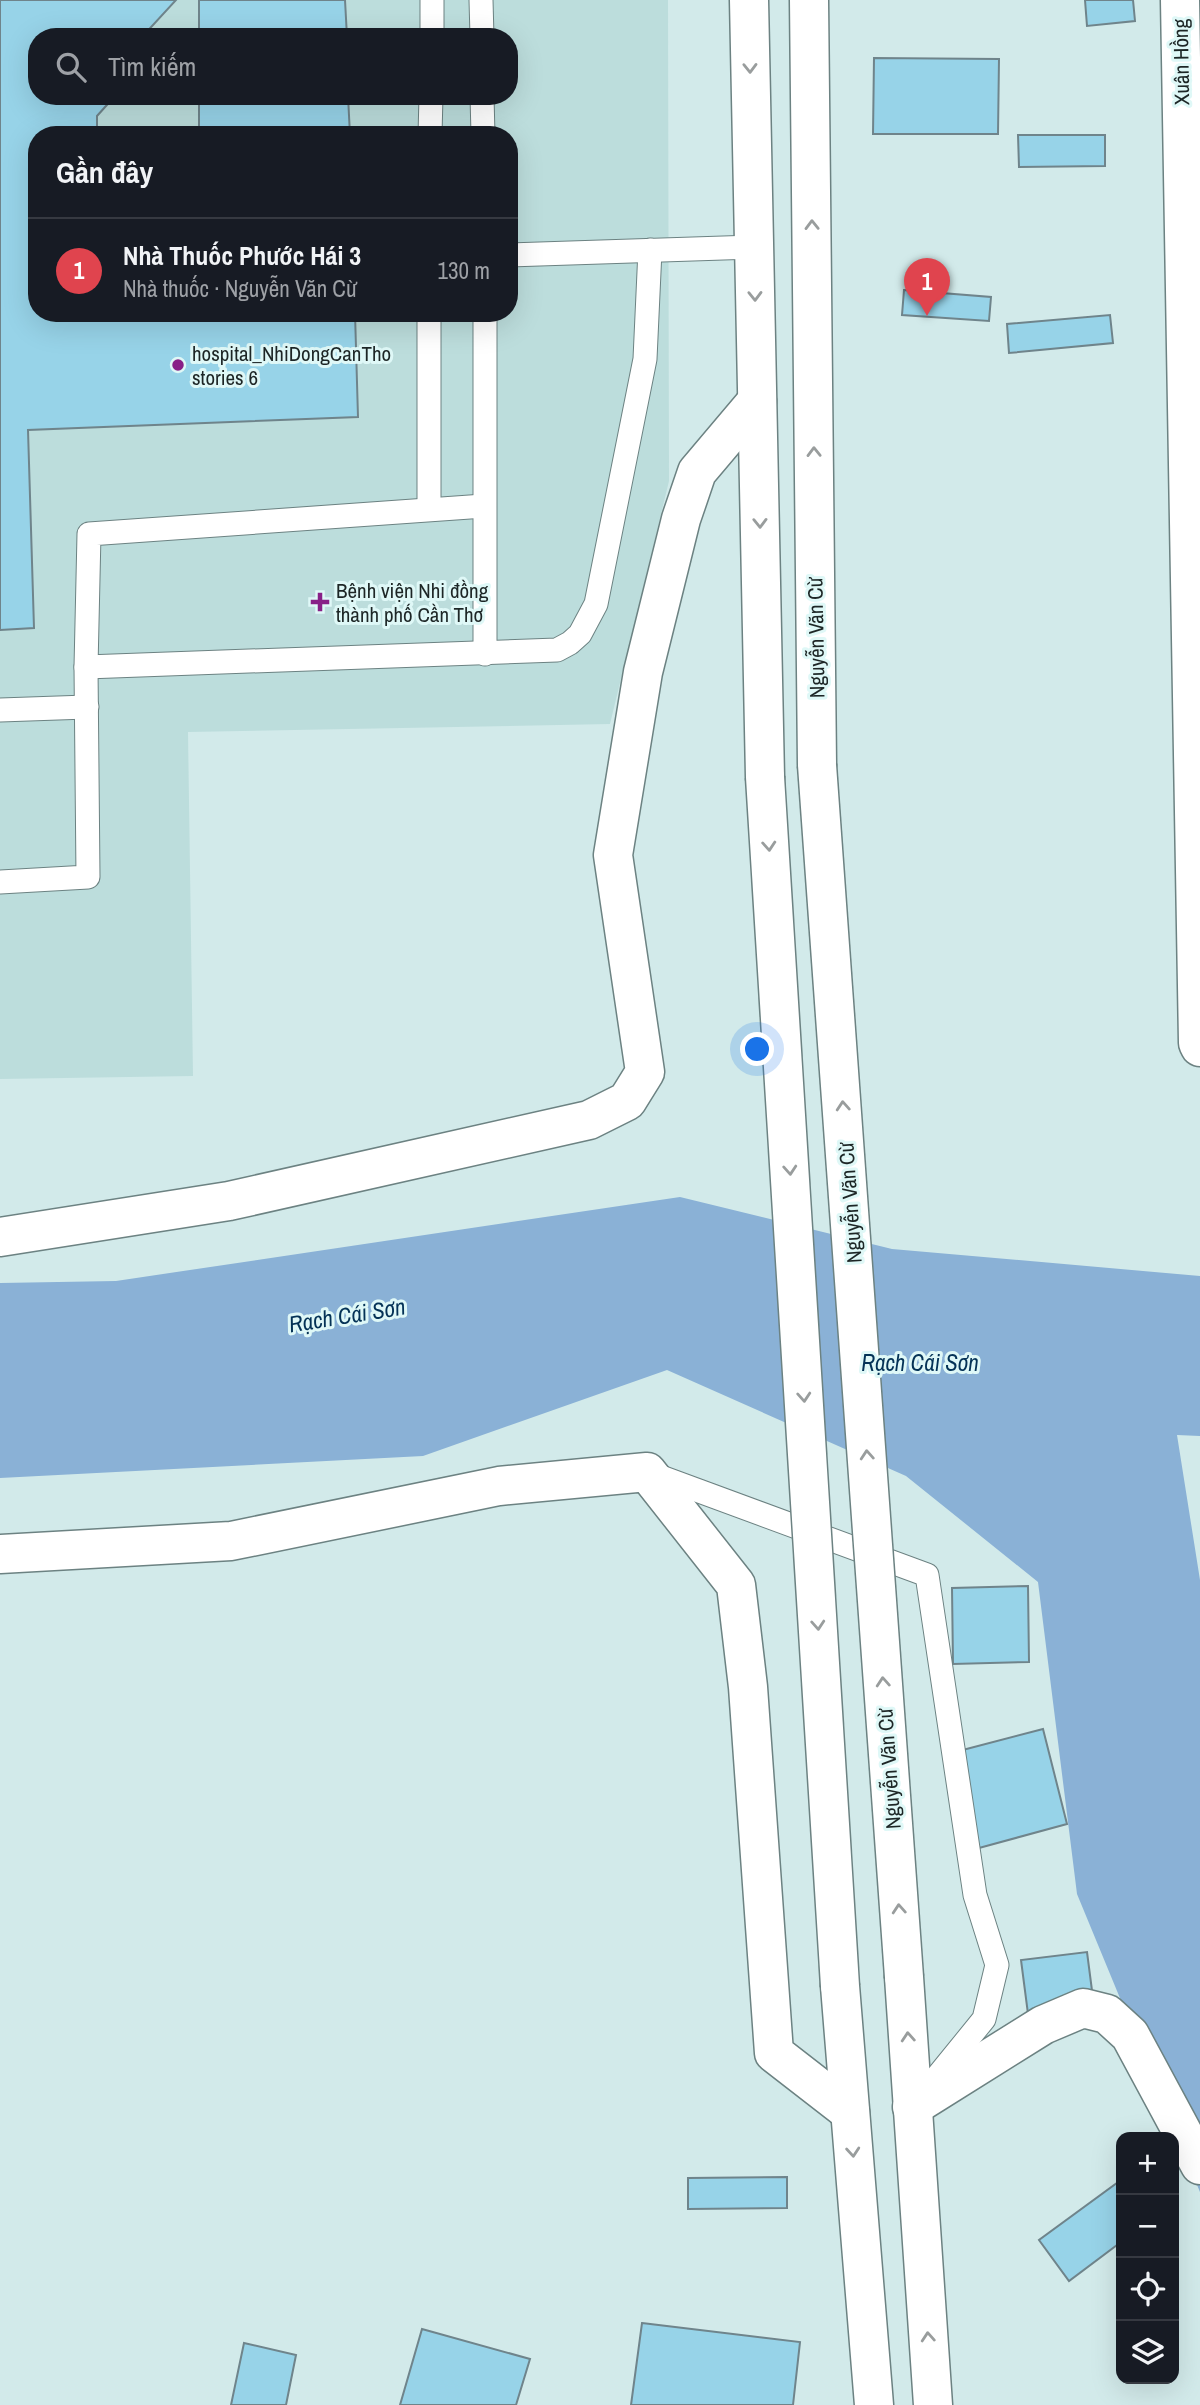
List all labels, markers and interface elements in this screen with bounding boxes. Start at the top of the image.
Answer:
street label: Xuân Hồng [1166,18,1196,105]
search box [28,28,518,105]
icon: search [52,48,90,86]
text: Tìm kiếm [108,49,196,84]
one-way arrow [742,63,758,74]
text: Gần đây [56,152,153,192]
one-way arrow [804,219,820,230]
text: Nhà Thuốc Phước Hái 3 [123,238,361,273]
text: 1 [74,255,84,286]
text: 130 m [438,255,490,286]
pin: 1 [904,258,950,316]
text: Nhà thuốc · Nguyễn Văn Cừ [123,273,356,304]
one-way arrow [747,290,762,301]
place label: hospital_NhiDongCanTho stories 6 [192,339,391,392]
marker: hospital_NhiDongCanTho stories 6 [170,357,186,373]
one-way arrow [806,447,822,457]
one-way arrow [752,518,767,529]
place label: Bệnh viện Nhi đồng thành phố Cần Thơ [336,576,489,629]
street label: Nguyễn Văn Cừ [800,576,832,698]
marker: Bệnh viện Nhi đồng thành phố Cần Thơ [310,592,330,612]
one-way arrow [761,840,776,851]
your location [740,1032,774,1066]
one-way arrow [836,1100,851,1111]
street label: Nguyễn Văn Cừ [831,1141,869,1264]
one-way arrow [782,1165,797,1176]
water label: Rạch Cái Sơn [287,1291,407,1339]
water label: Rạch Cái Sơn [861,1347,979,1378]
one-way arrow [796,1392,811,1403]
one-way arrow [860,1450,875,1461]
one-way arrow [810,1619,825,1630]
one-way arrow [876,1677,891,1688]
street label: Nguyễn Văn Cừ [870,1707,908,1830]
one-way arrow [892,1903,907,1914]
one-way arrow [900,2031,915,2042]
map controls [1116,2132,1179,2384]
button: + [1116,2132,1179,2195]
one-way arrow [845,2147,860,2158]
button: − [1116,2195,1179,2258]
button: locate [1116,2258,1179,2321]
button: layers [1116,2321,1179,2384]
one-way arrow [921,2331,936,2342]

